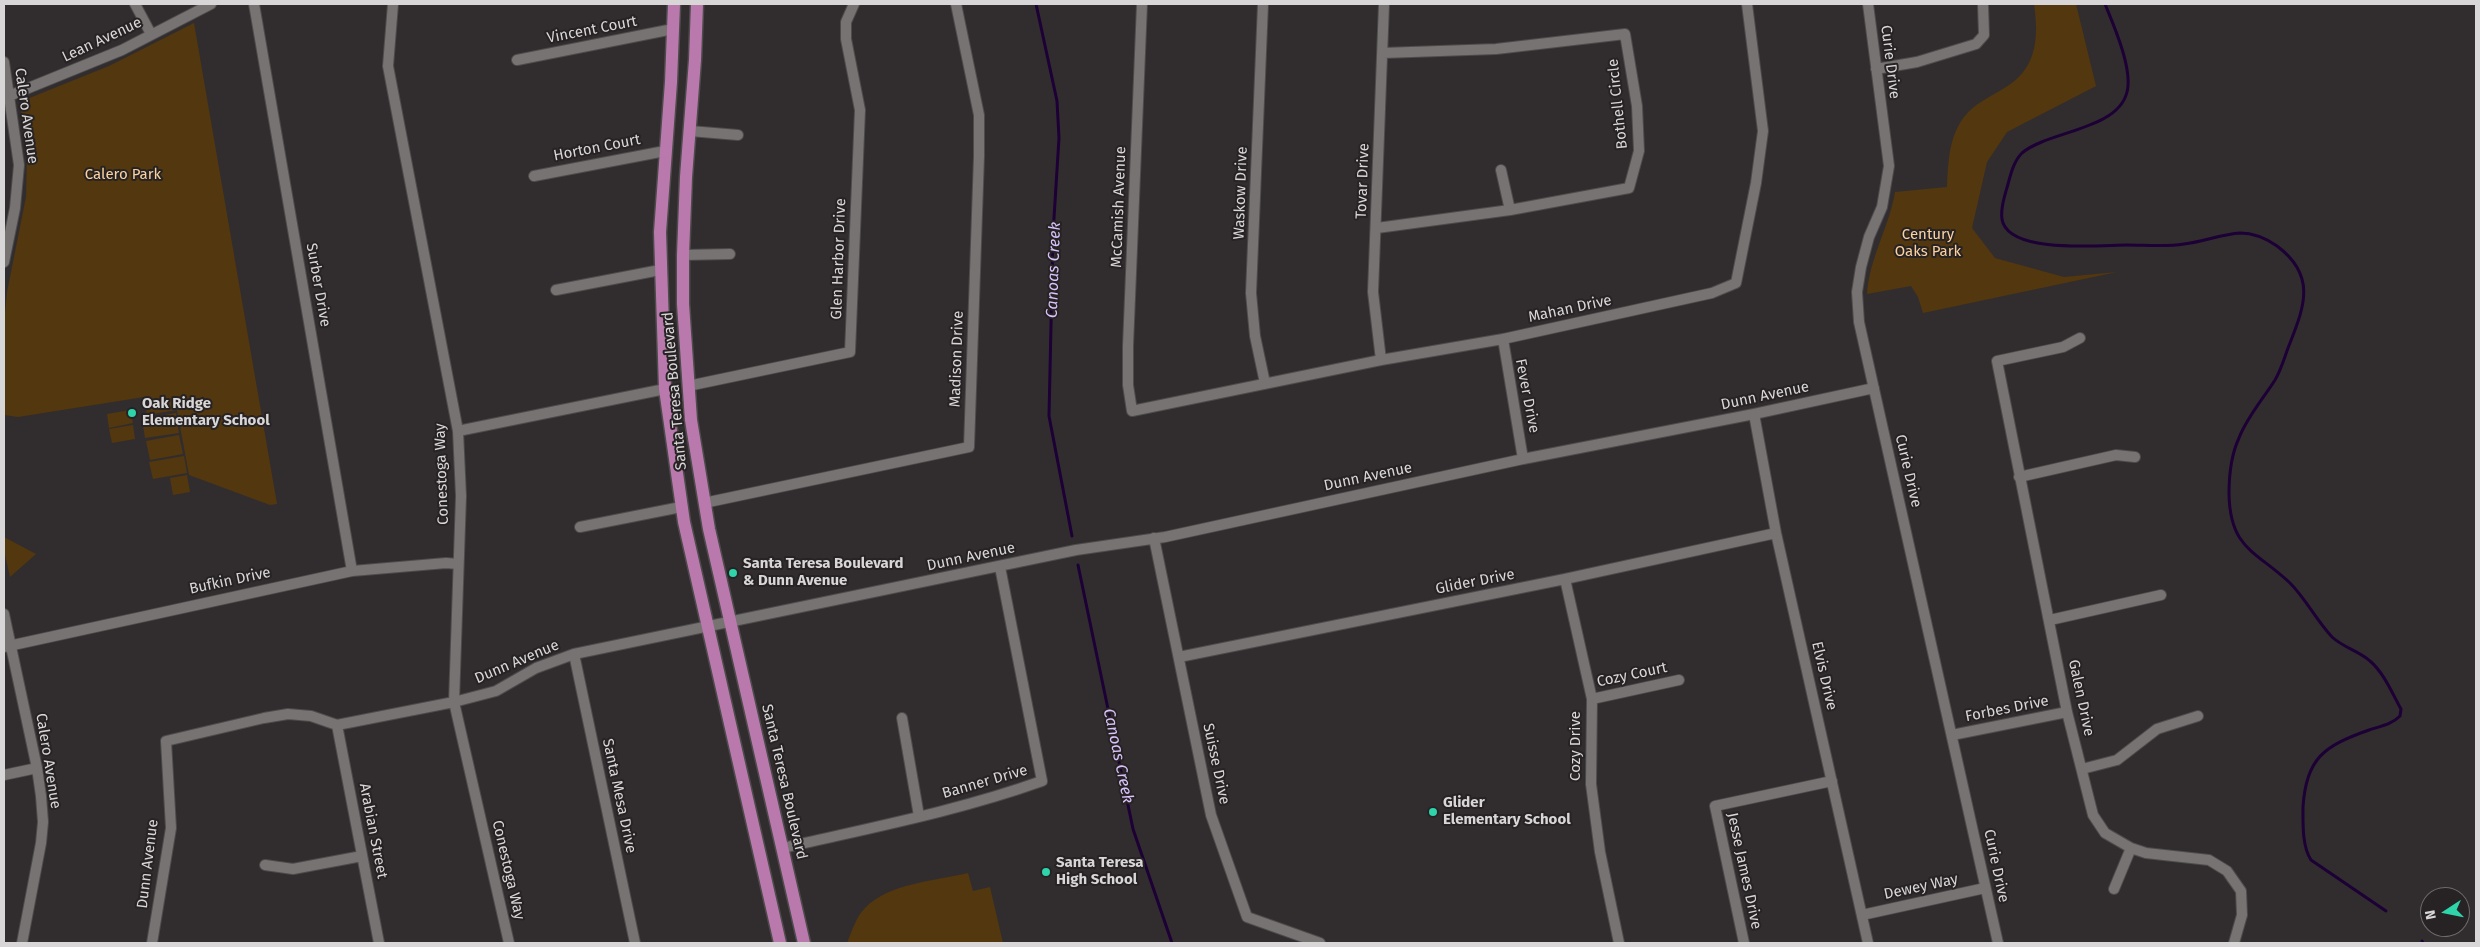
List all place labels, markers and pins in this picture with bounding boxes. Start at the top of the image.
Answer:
place label: Oak Ridge Elementary School [142,395,270,430]
marker: Oak Ridge Elementary School [126,407,138,419]
place label: Santa Teresa Boulevard & Dunn Avenue [743,555,903,590]
marker: Santa Teresa Boulevard & Dunn Avenue [727,567,739,579]
place label: Glider Elementary School [1443,794,1571,829]
marker: Glider Elementary School [1427,806,1439,818]
place label: Santa Teresa High School [1056,854,1144,889]
marker: Santa Teresa High School [1040,866,1052,878]

